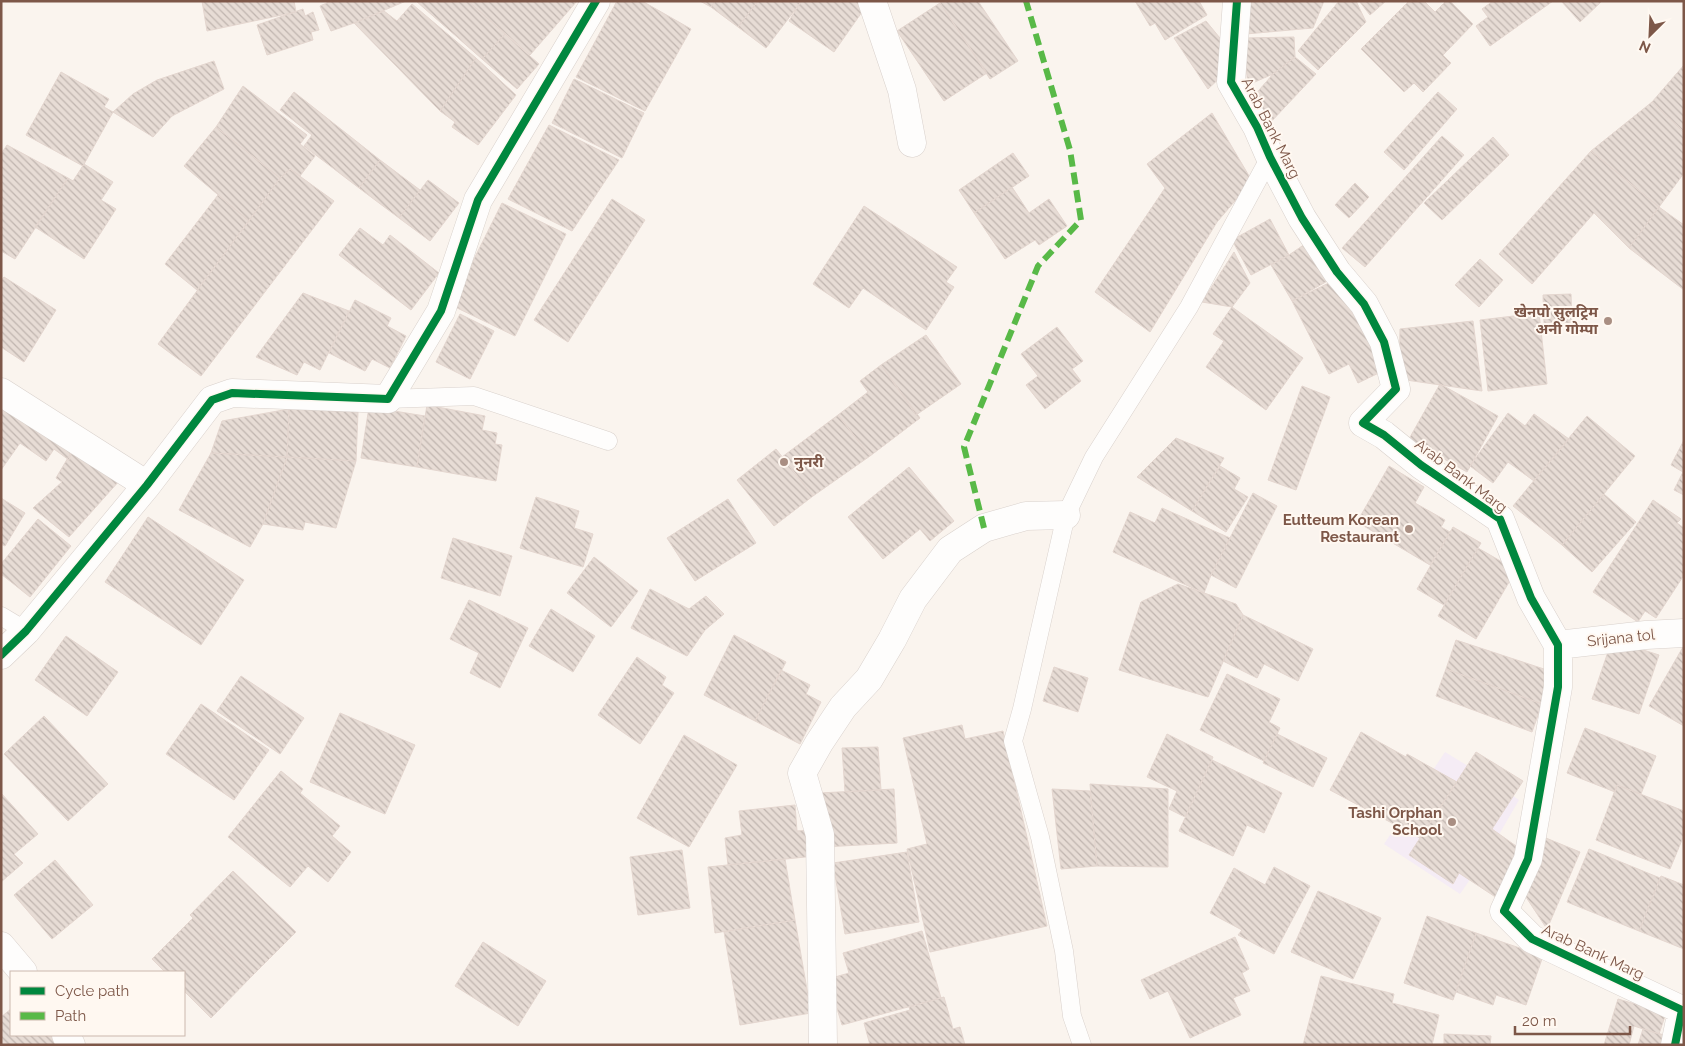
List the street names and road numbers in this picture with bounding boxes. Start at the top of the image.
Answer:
street label: Arab Bank Marg [1238,75,1304,181]
street label: Arab Bank Marg [1411,435,1511,517]
street label: Srijana tol [1586,625,1657,650]
street label: Arab Bank Marg [1539,920,1647,984]

